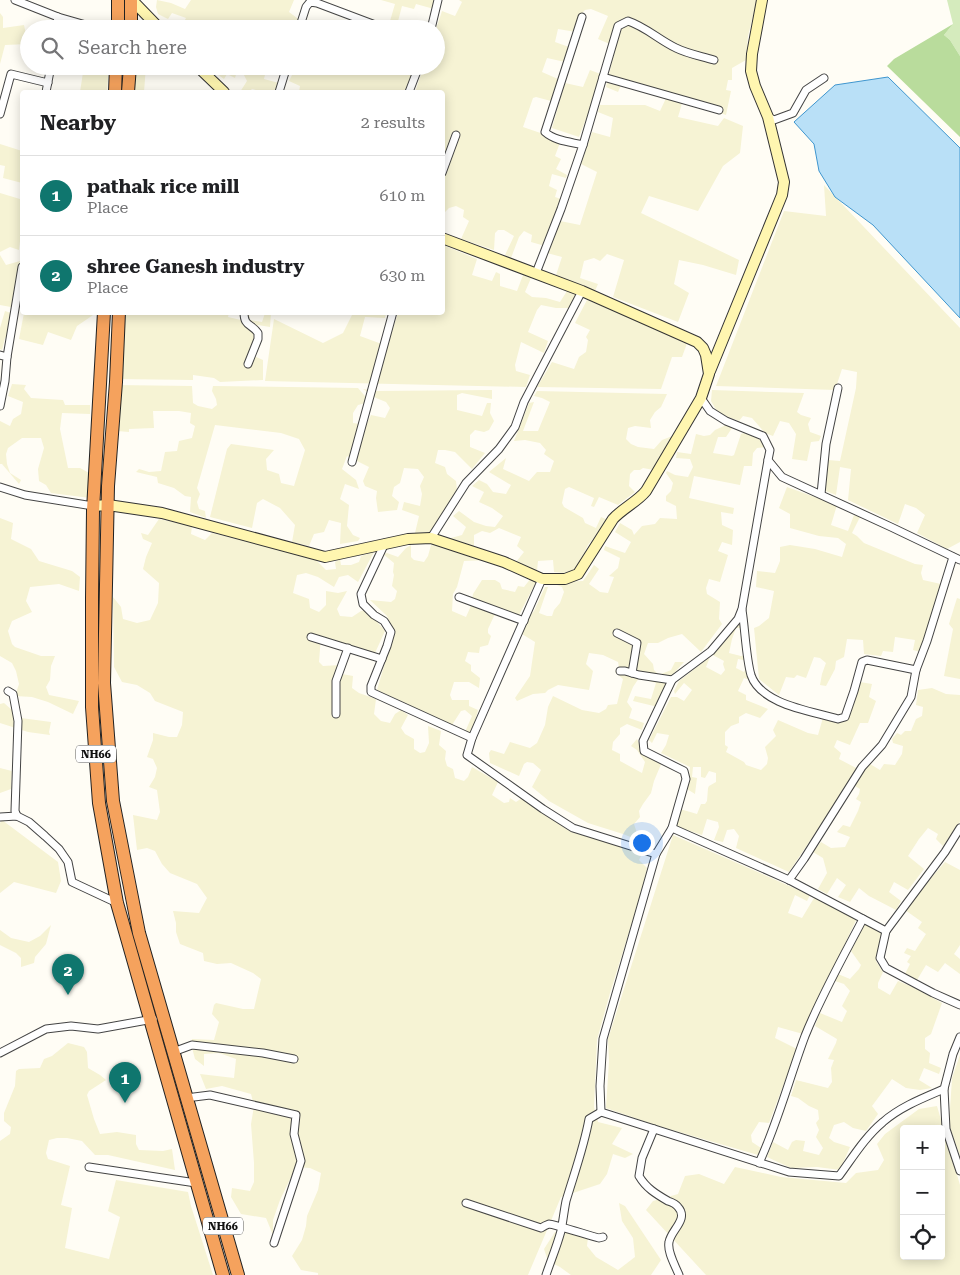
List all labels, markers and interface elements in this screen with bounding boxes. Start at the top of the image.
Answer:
search box [20,20,445,75]
icon: search [38,34,66,62]
text: Search here [78,36,187,59]
text: Nearby [40,111,116,135]
text: 2 results [361,113,425,132]
text: pathak rice mill [87,175,239,198]
text: 1 [52,186,60,205]
text: 610 m [379,186,425,205]
text: Place [87,198,128,217]
text: shree Ganesh industry [87,255,305,278]
text: 2 [52,266,60,285]
text: 630 m [379,266,425,285]
text: Place [87,278,128,297]
road number: NH66 [76,746,116,762]
your location [629,830,655,856]
pin: 2 [52,954,84,995]
pin: 1 [109,1062,141,1103]
map controls [900,1125,945,1260]
button: + [900,1125,945,1170]
button: − [900,1170,945,1215]
button: locate [900,1215,945,1260]
road number: NH66 [203,1218,243,1234]

